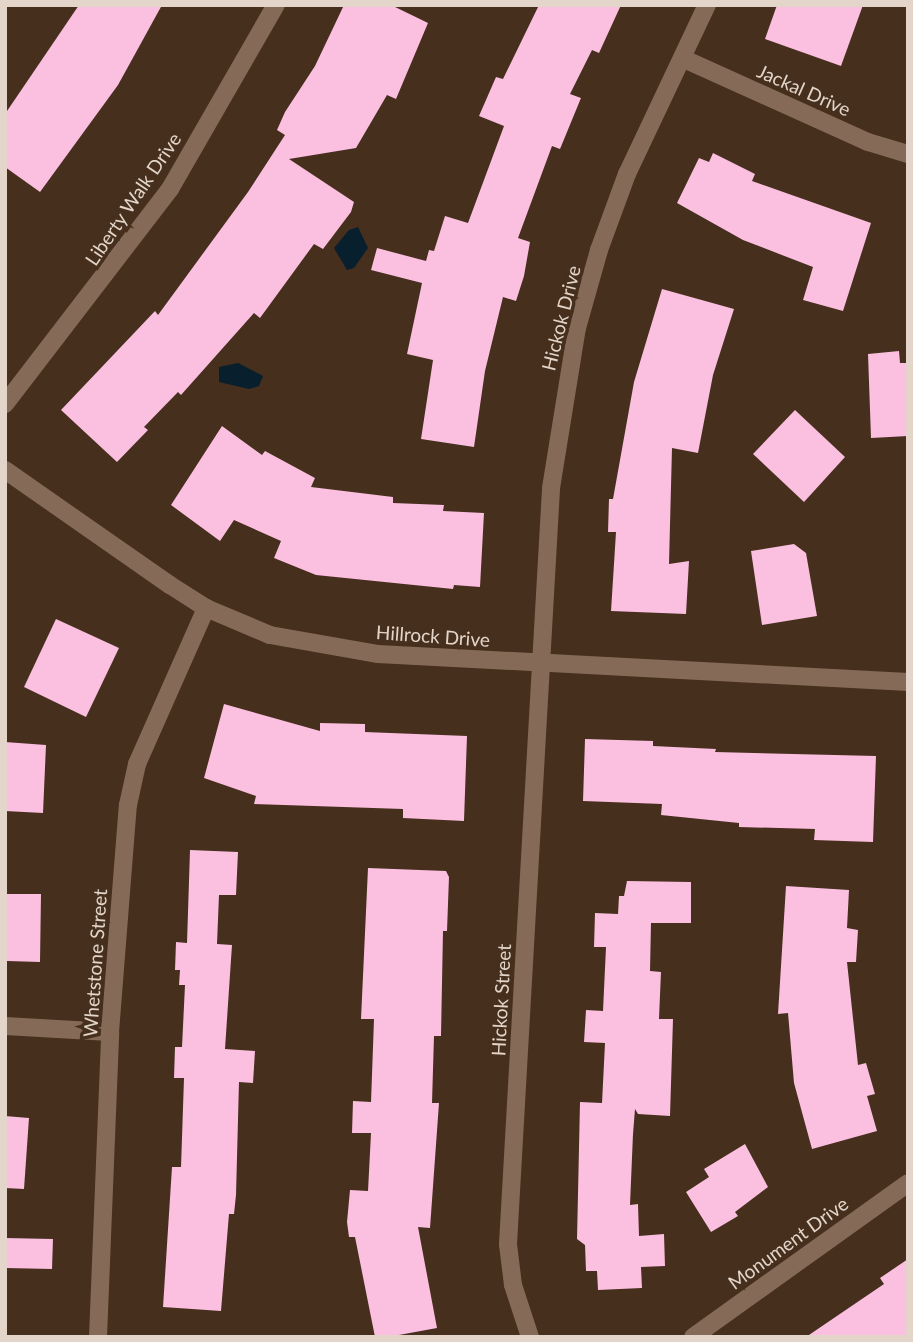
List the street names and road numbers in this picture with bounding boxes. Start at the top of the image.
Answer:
street label: Jackal Drive [754,59,854,121]
street label: Liberty Walk Drive [80,128,186,270]
street label: Hickok Drive [537,263,585,373]
street label: Hillrock Drive [375,621,491,651]
street label: Whetstone Street [78,888,112,1038]
street label: Hickok Street [487,943,515,1057]
street label: Monument Drive [724,1192,852,1294]

